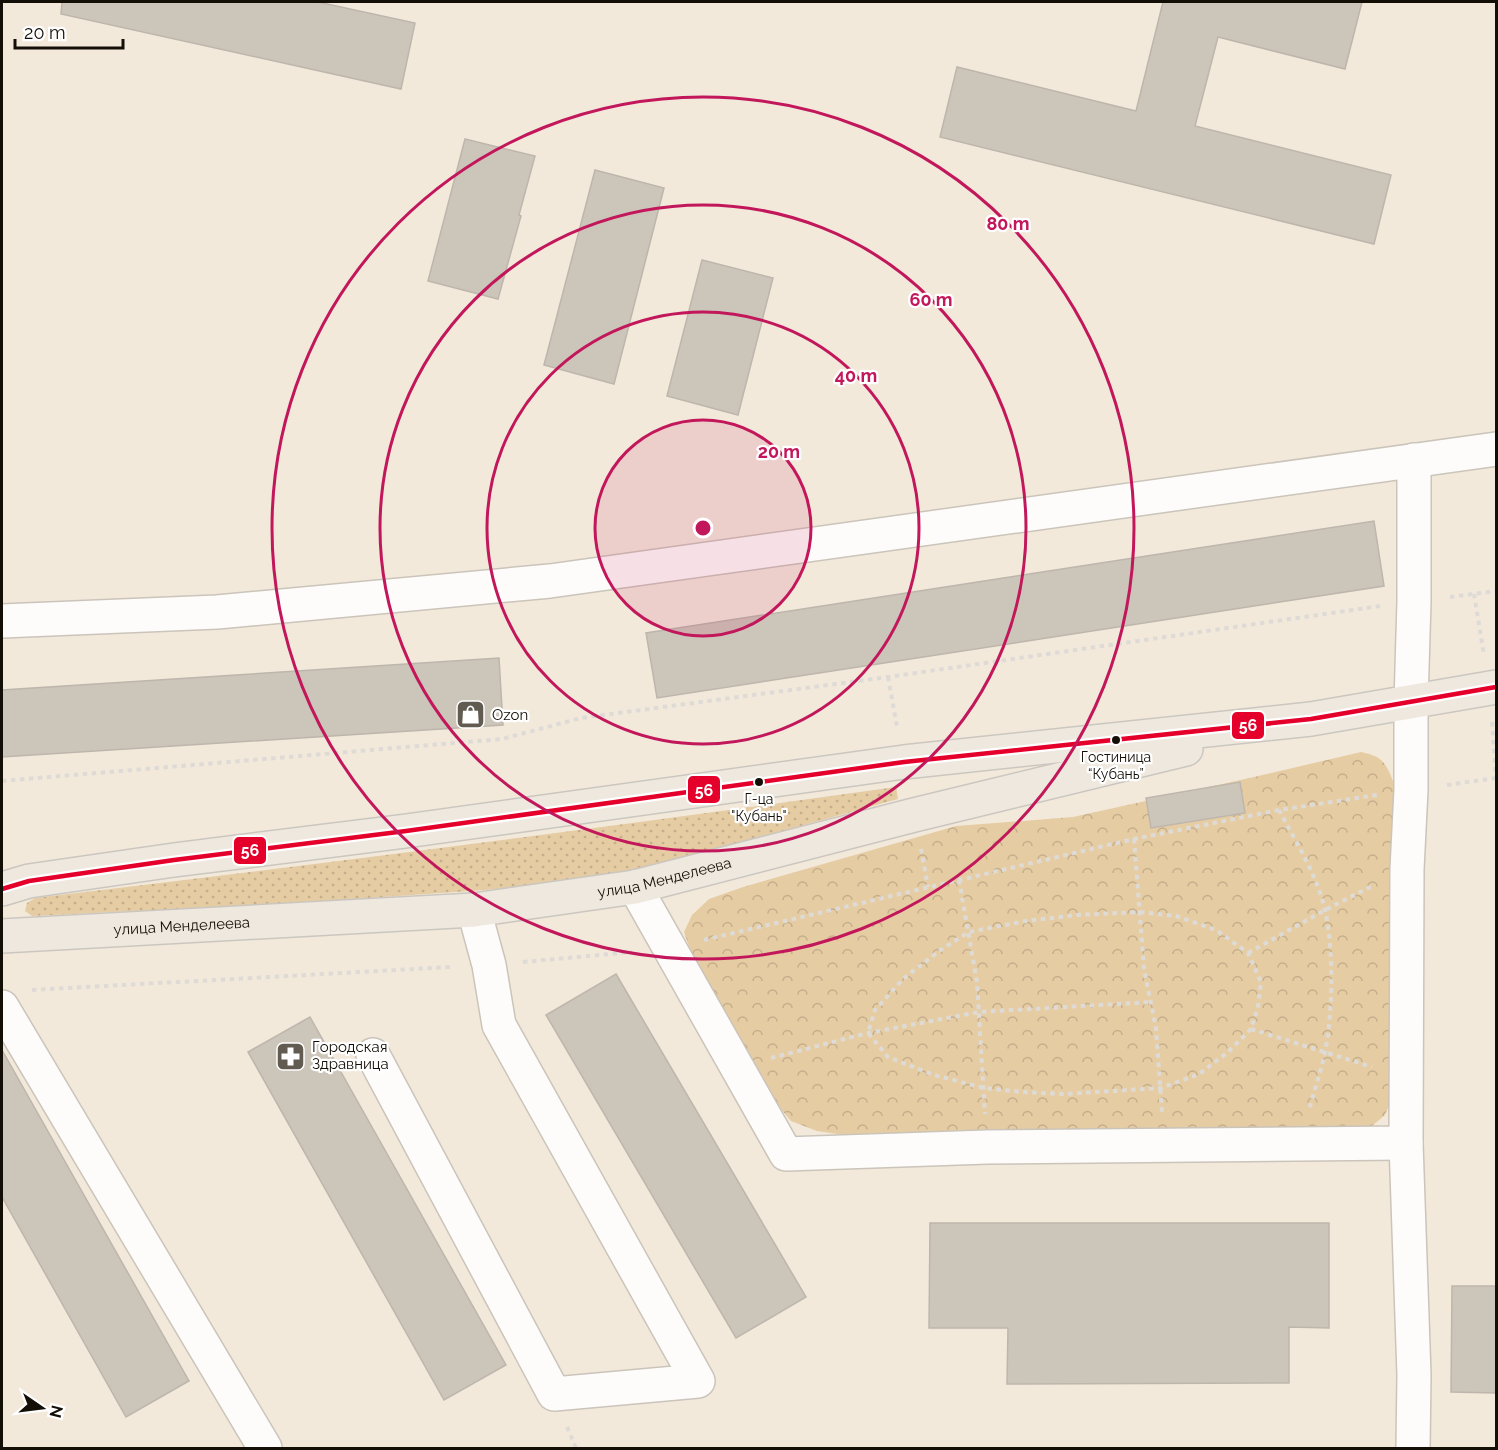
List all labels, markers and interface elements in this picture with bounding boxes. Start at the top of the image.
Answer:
scale bar [15,12,123,50]
text: 20 m [24,22,66,43]
text: 80 m [986,213,1030,234]
text: 60 m [909,289,953,310]
text: 40 m [835,365,877,386]
text: 20 m [758,441,800,462]
centre of rings [693,518,713,538]
shop icon: Ozon [455,699,487,731]
place label: Ozon [492,706,528,724]
line badge: 56 [1231,711,1265,740]
text: 56 [1239,716,1258,735]
marker: Гостиница “Кубань” [1110,734,1122,746]
place label: Гостиница “Кубань” [1081,749,1151,782]
line badge: 56 [687,775,721,804]
marker: Г-ца "Кубань" [753,776,765,788]
text: 56 [695,781,714,800]
place label: Г-ца "Кубань" [731,791,787,824]
line badge: 56 [233,836,267,865]
text: 56 [241,841,260,860]
street label: улица Менделеева [596,854,733,901]
street label: улица Менделеева [113,913,251,939]
place label: Городская Здравница [312,1038,389,1073]
pharmacy icon: Городская Здравница [275,1040,307,1072]
north arrow [12,1378,72,1438]
text: N [45,1403,67,1420]

